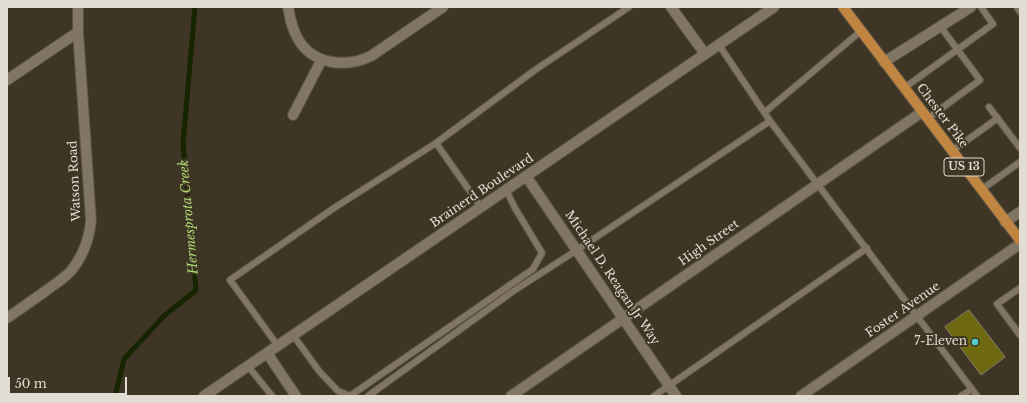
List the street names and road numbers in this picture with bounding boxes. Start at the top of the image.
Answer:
street label: Chester Pike [913,81,971,151]
street label: Watson Road [66,140,84,222]
street label: Brainerd Boulevard [428,151,536,231]
road number: US 13 [944,158,984,176]
street label: Michael D. Reagan Jr Way [562,208,662,348]
street label: High Street [676,217,742,269]
street label: Foster Avenue [863,279,943,341]

